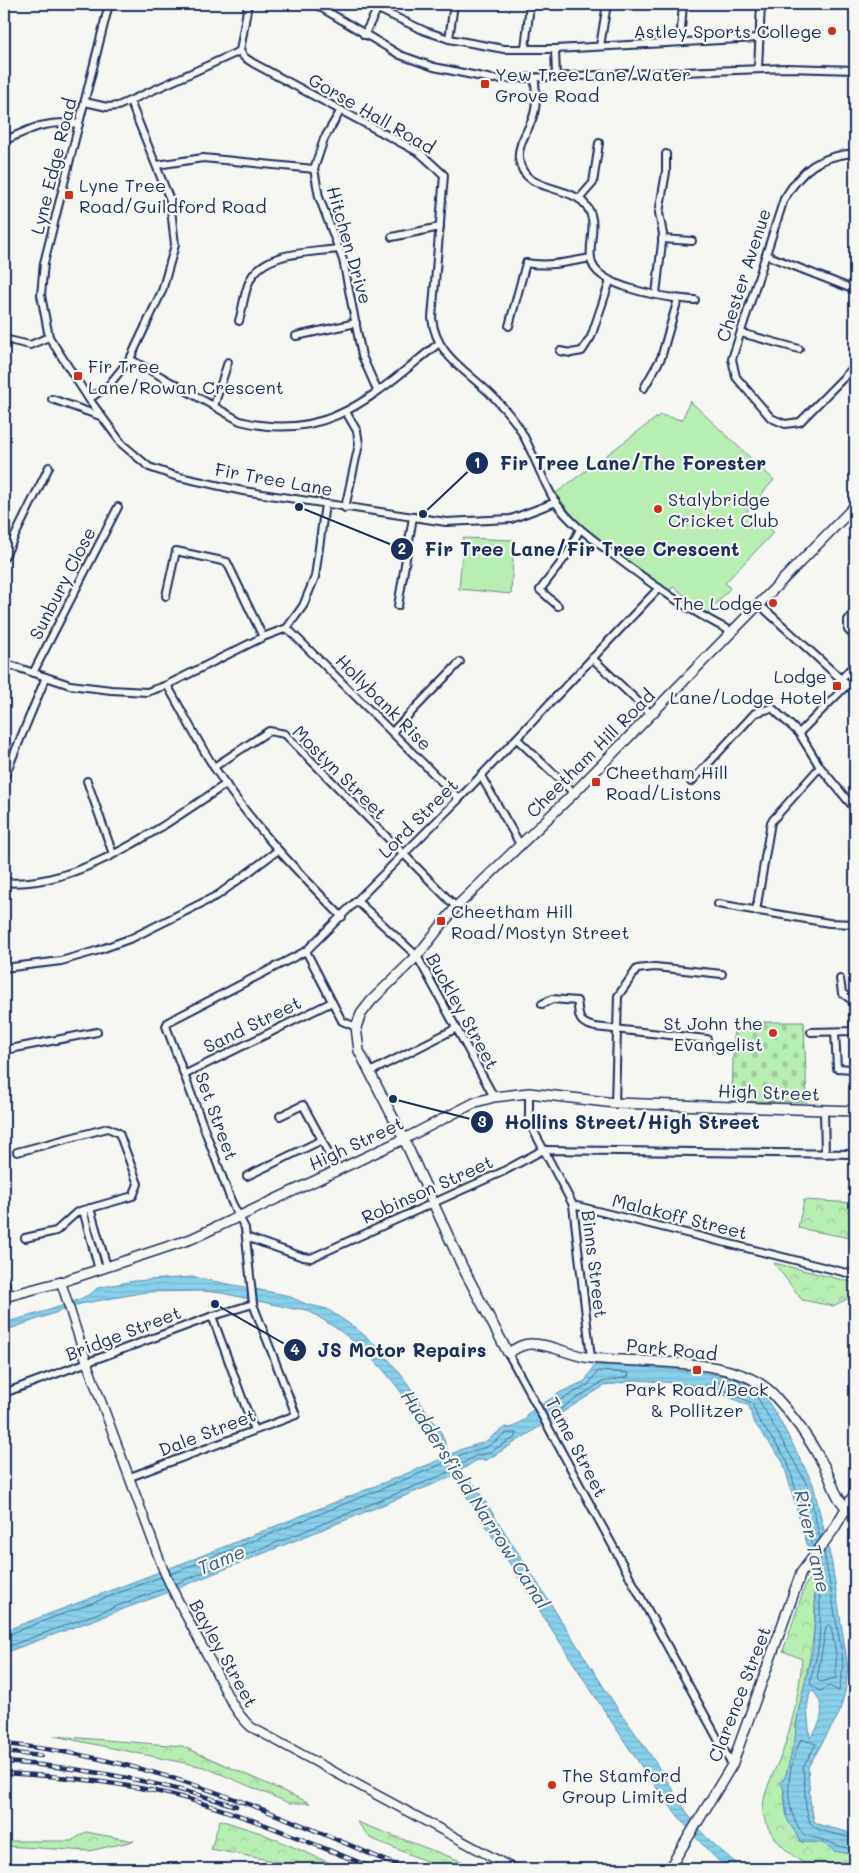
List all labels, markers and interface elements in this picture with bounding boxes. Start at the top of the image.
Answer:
place label: Astley Sports College [633,19,822,43]
marker: Astley Sports College [826,25,838,37]
place label: Yew Tree Lane/Water Grove Road [495,62,691,107]
street label: Gorse Hall Road [304,67,440,159]
marker: Yew Tree Lane/Water Grove Road [479,78,491,90]
street label: Lyne Edge Road [24,95,82,237]
place label: Lyne Tree Road/Guildford Road [79,173,267,218]
street label: Hitchen Drive [322,183,378,307]
marker: Lyne Tree Road/Guildford Road [63,189,75,201]
street label: Chester Avenue [710,205,776,345]
place label: Fir Tree Lane/Rowan Crescent [88,354,284,399]
marker: Fir Tree Lane/Rowan Crescent [72,370,84,382]
callout: Fir Tree Lane/The Forester [465,446,776,480]
text: Fir Tree Lane/The Forester [500,450,766,475]
text: 1 [474,452,480,472]
street label: Fir Tree Lane [213,457,335,501]
place label: Stalybridge Cricket Club [668,487,779,532]
marker: Stalybridge Cricket Club [652,503,664,515]
street label: Sunbury Close [23,523,101,643]
callout: Fir Tree Lane/Fir Tree Crescent [389,532,749,566]
text: Fir Tree Lane/Fir Tree Crescent [425,536,739,561]
text: 2 [398,538,406,558]
place label: The Lodge [673,591,763,615]
marker: The Lodge [767,597,779,609]
street label: Hollybank Rise [331,649,437,755]
place label: Lodge Lane/Lodge Hotel [670,664,827,709]
marker: Lodge Lane/Lodge Hotel [831,680,843,692]
street label: Cheetham Hill Road [520,683,660,823]
street label: Mostyn Street [288,720,392,824]
place label: Cheetham Hill Road/Listons [606,760,728,805]
street label: Lord Street [373,773,463,863]
marker: Cheetham Hill Road/Listons [590,776,602,788]
place label: Cheetham Hill Road/Mostyn Street [451,899,629,944]
marker: Cheetham Hill Road/Mostyn Street [435,915,447,927]
street label: Buckley Street [421,949,505,1073]
street label: Sand Street [199,990,305,1058]
place label: St John the Evangelist [664,1011,763,1056]
marker: St John the Evangelist [767,1027,779,1039]
street label: Set Street [190,1069,244,1163]
street label: High Street [718,1078,820,1106]
callout: Hollins Street/High Street [469,1105,770,1139]
text: Hollins Street/High Street [504,1109,760,1134]
street label: High Street [305,1111,407,1175]
text: 3 [477,1111,487,1131]
street label: Robinson Street [357,1149,497,1229]
street label: Malakoff Street [610,1188,750,1244]
street label: Binns Street [576,1209,614,1319]
street label: Bridge Street [62,1300,184,1366]
street label: Park Road [625,1332,719,1366]
callout: JS Motor Repairs [283,1333,496,1367]
text: JS Motor Repairs [318,1337,486,1362]
text: 4 [290,1339,300,1359]
marker: Park Road/Beck & Pollitzer [691,1364,703,1376]
place label: Park Road/Beck & Pollitzer [625,1377,769,1422]
water label: Huddersfield Narrow Canal [396,1385,556,1613]
street label: Tame Street [541,1393,613,1501]
street label: Dale Street [155,1402,259,1462]
water label: River Tame [789,1487,837,1595]
water label: Tame [193,1538,249,1580]
street label: Bayley Street [184,1595,264,1711]
street label: Clarence Street [702,1623,776,1765]
place label: The Stamford Group Limited [562,1763,687,1808]
marker: The Stamford Group Limited [546,1779,558,1791]

